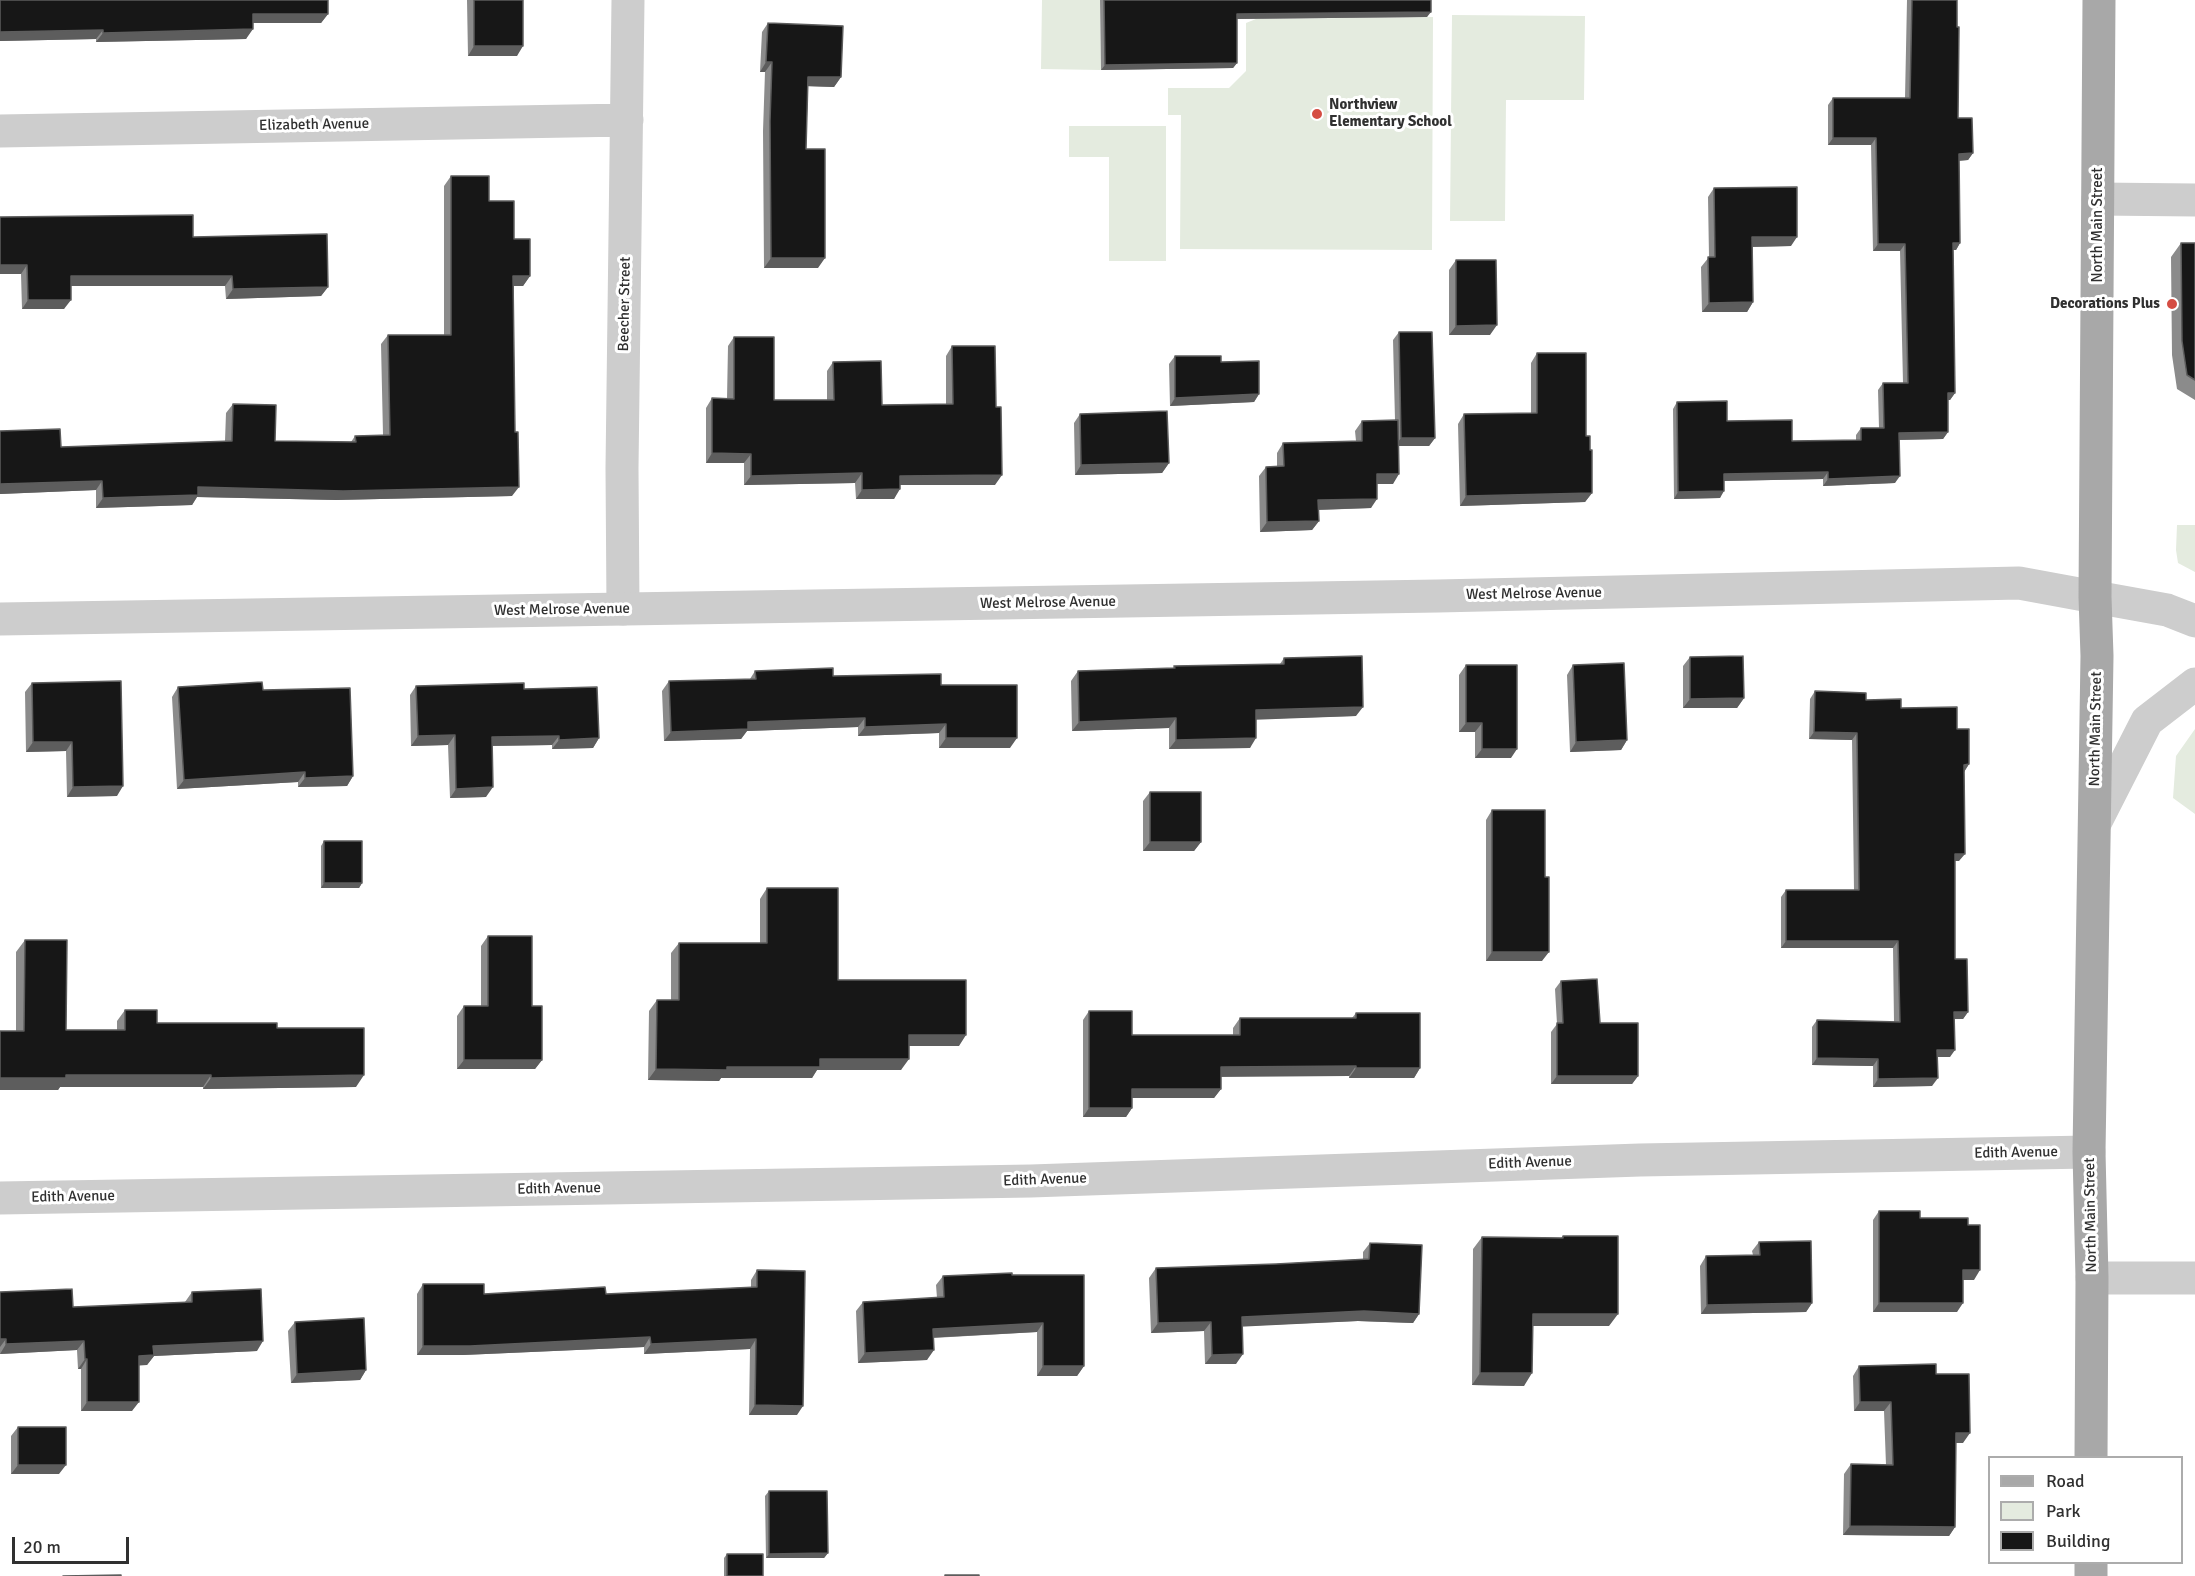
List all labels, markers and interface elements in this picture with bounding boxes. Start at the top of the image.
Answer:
place label: Northview Elementary School [1329,96,1452,131]
marker: Northview Elementary School [1310,107,1324,121]
street label: Elizabeth Avenue [259,115,369,135]
street label: North Main Street [2089,168,2107,282]
street label: Beecher Street [615,256,635,352]
place label: Decorations Plus [2050,295,2160,313]
marker: Decorations Plus [2165,297,2179,311]
street label: West Melrose Avenue [1466,584,1602,604]
street label: West Melrose Avenue [980,593,1116,613]
street label: West Melrose Avenue [494,600,630,620]
street label: North Main Street [2086,671,2106,787]
street label: Edith Avenue [1974,1143,2058,1163]
street label: Edith Avenue [1488,1153,1572,1173]
street label: North Main Street [2081,1157,2101,1273]
street label: Edith Avenue [1003,1170,1087,1190]
street label: Edith Avenue [517,1179,601,1199]
street label: Edith Avenue [31,1187,115,1207]
legend [1988,1456,2183,1564]
text: Road [2046,1470,2085,1492]
text: Park [2046,1500,2081,1522]
scale bar [15,1525,132,1563]
text: Building [2046,1530,2110,1552]
text: 20 m [23,1536,61,1558]

